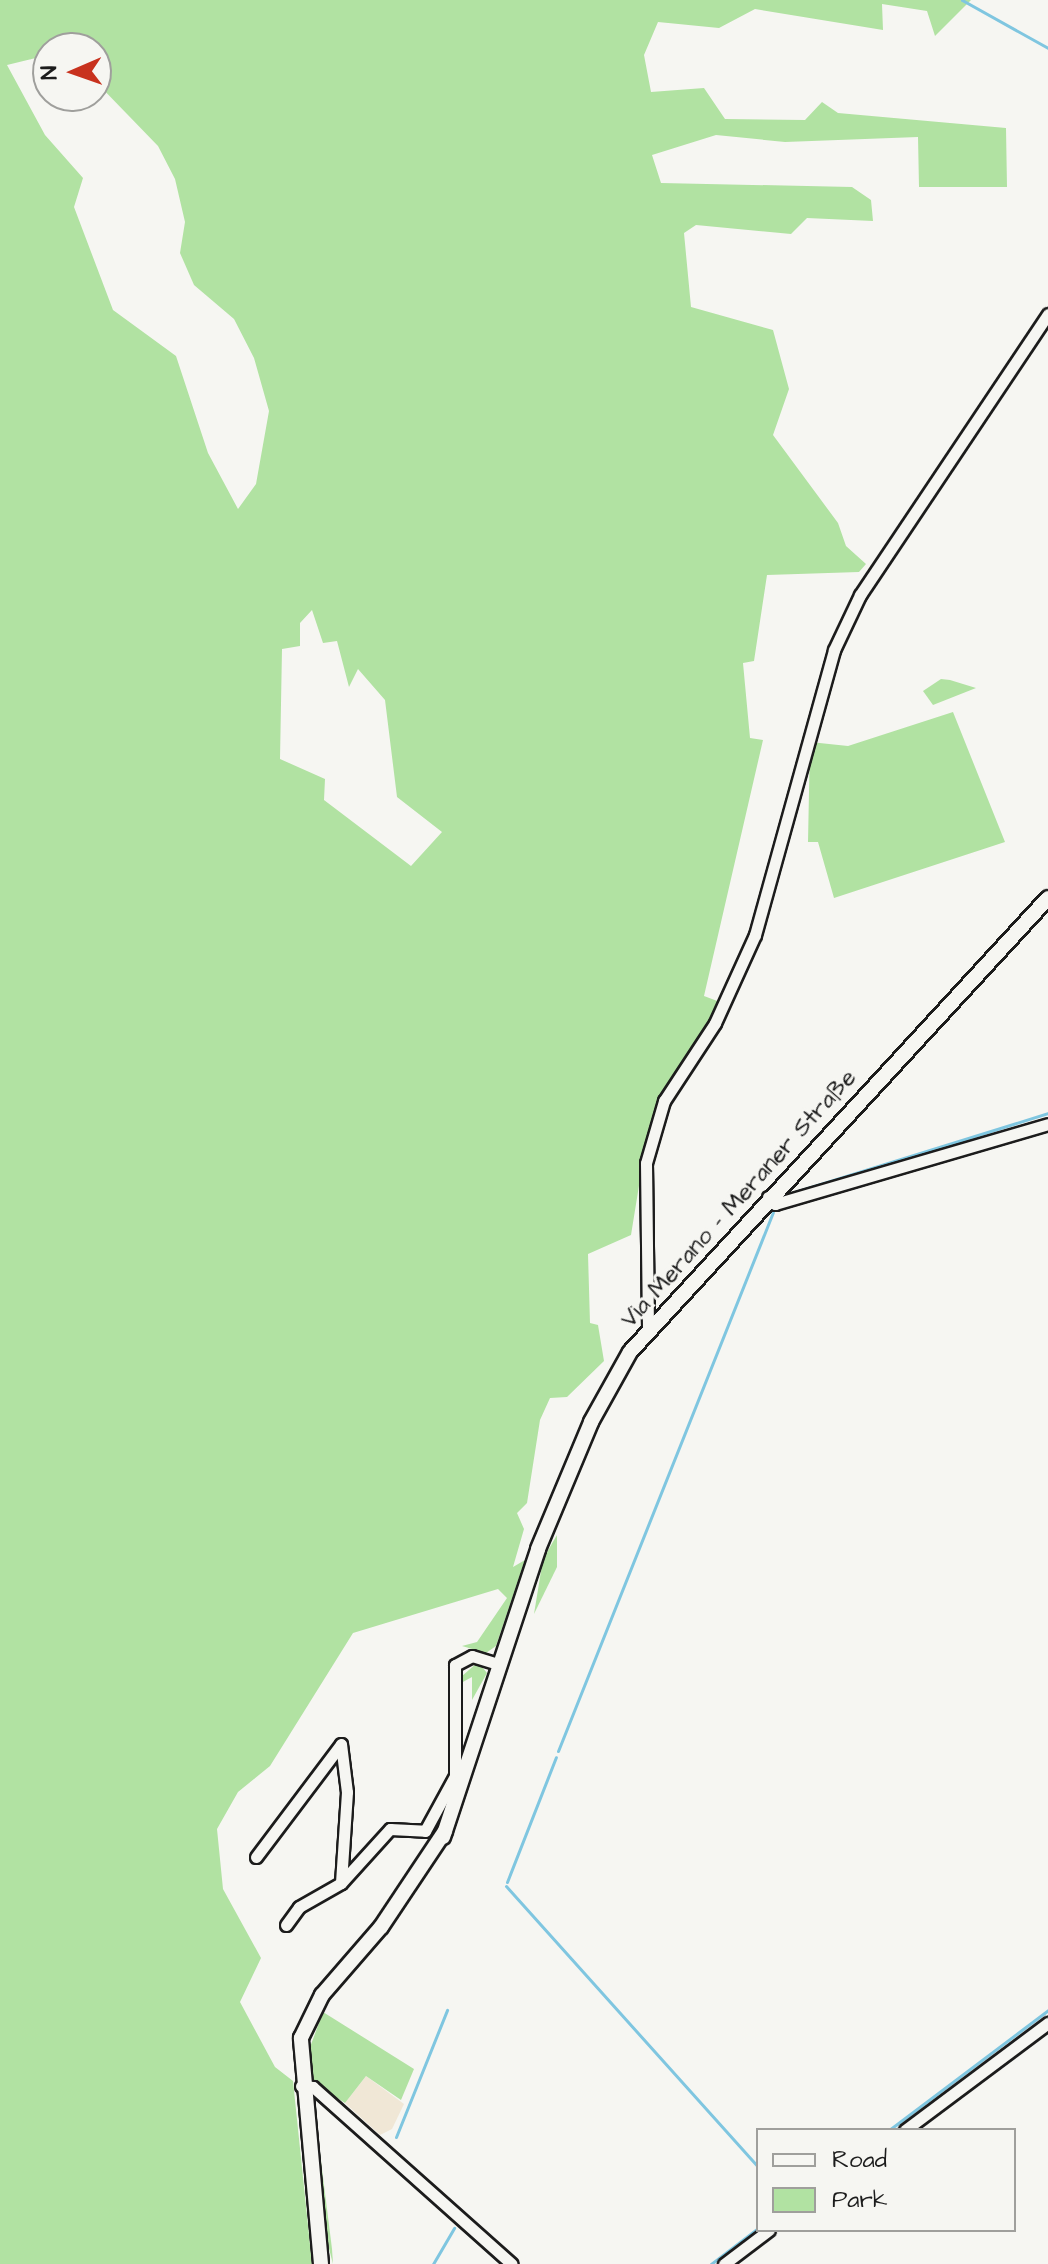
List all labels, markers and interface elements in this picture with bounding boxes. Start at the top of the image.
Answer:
north arrow [32,32,112,112]
text: N [34,65,65,80]
street label: Via Merano - Meraner Straße [615,1064,863,1334]
legend [756,2128,1016,2232]
text: Road [832,2143,887,2177]
text: Park [832,2183,888,2217]

